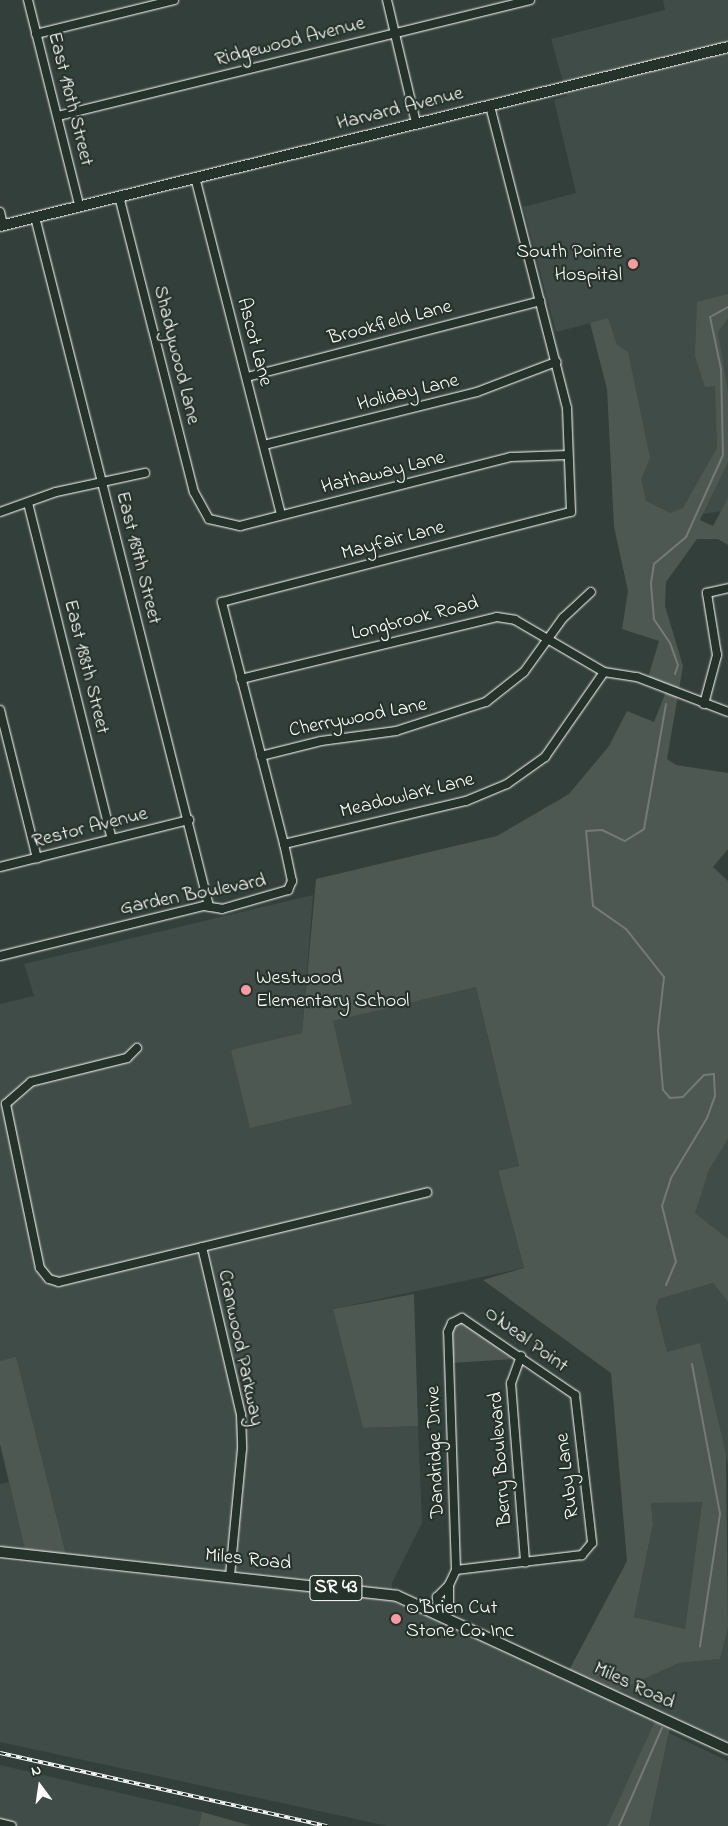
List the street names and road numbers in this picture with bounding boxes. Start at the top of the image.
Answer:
street label: Ridgewood Avenue [213,12,367,72]
street label: East 190th Street [42,29,98,169]
street label: Harvard Avenue [334,82,466,136]
street label: Shadywood Lane [147,283,205,427]
street label: Ascot Lane [231,295,277,389]
street label: Brookfield Lane [326,295,454,351]
street label: Holiday Lane [355,369,461,417]
street label: Hathaway Lane [319,446,447,500]
street label: East 189th Street [110,489,166,627]
street label: Mayfair Lane [339,516,447,566]
street label: Longbrook Road [349,592,481,646]
street label: East 188th Street [58,597,114,737]
street label: Cherrywood Lane [287,693,429,743]
street label: Meadowlark Lane [337,768,477,824]
street label: Restor Avenue [30,802,150,854]
street label: Garden Boulevard [118,869,268,921]
street label: Cranwood Parkway [212,1268,268,1428]
street label: O'Neal Point [479,1302,573,1378]
street label: Dandridge Drive [422,1385,450,1519]
street label: Berry Boulevard [484,1391,518,1527]
street label: Ruby Lane [551,1432,585,1520]
street label: Miles Road [204,1544,292,1576]
road number: SR 43 [308,1572,364,1605]
street label: Miles Road [590,1657,678,1715]

